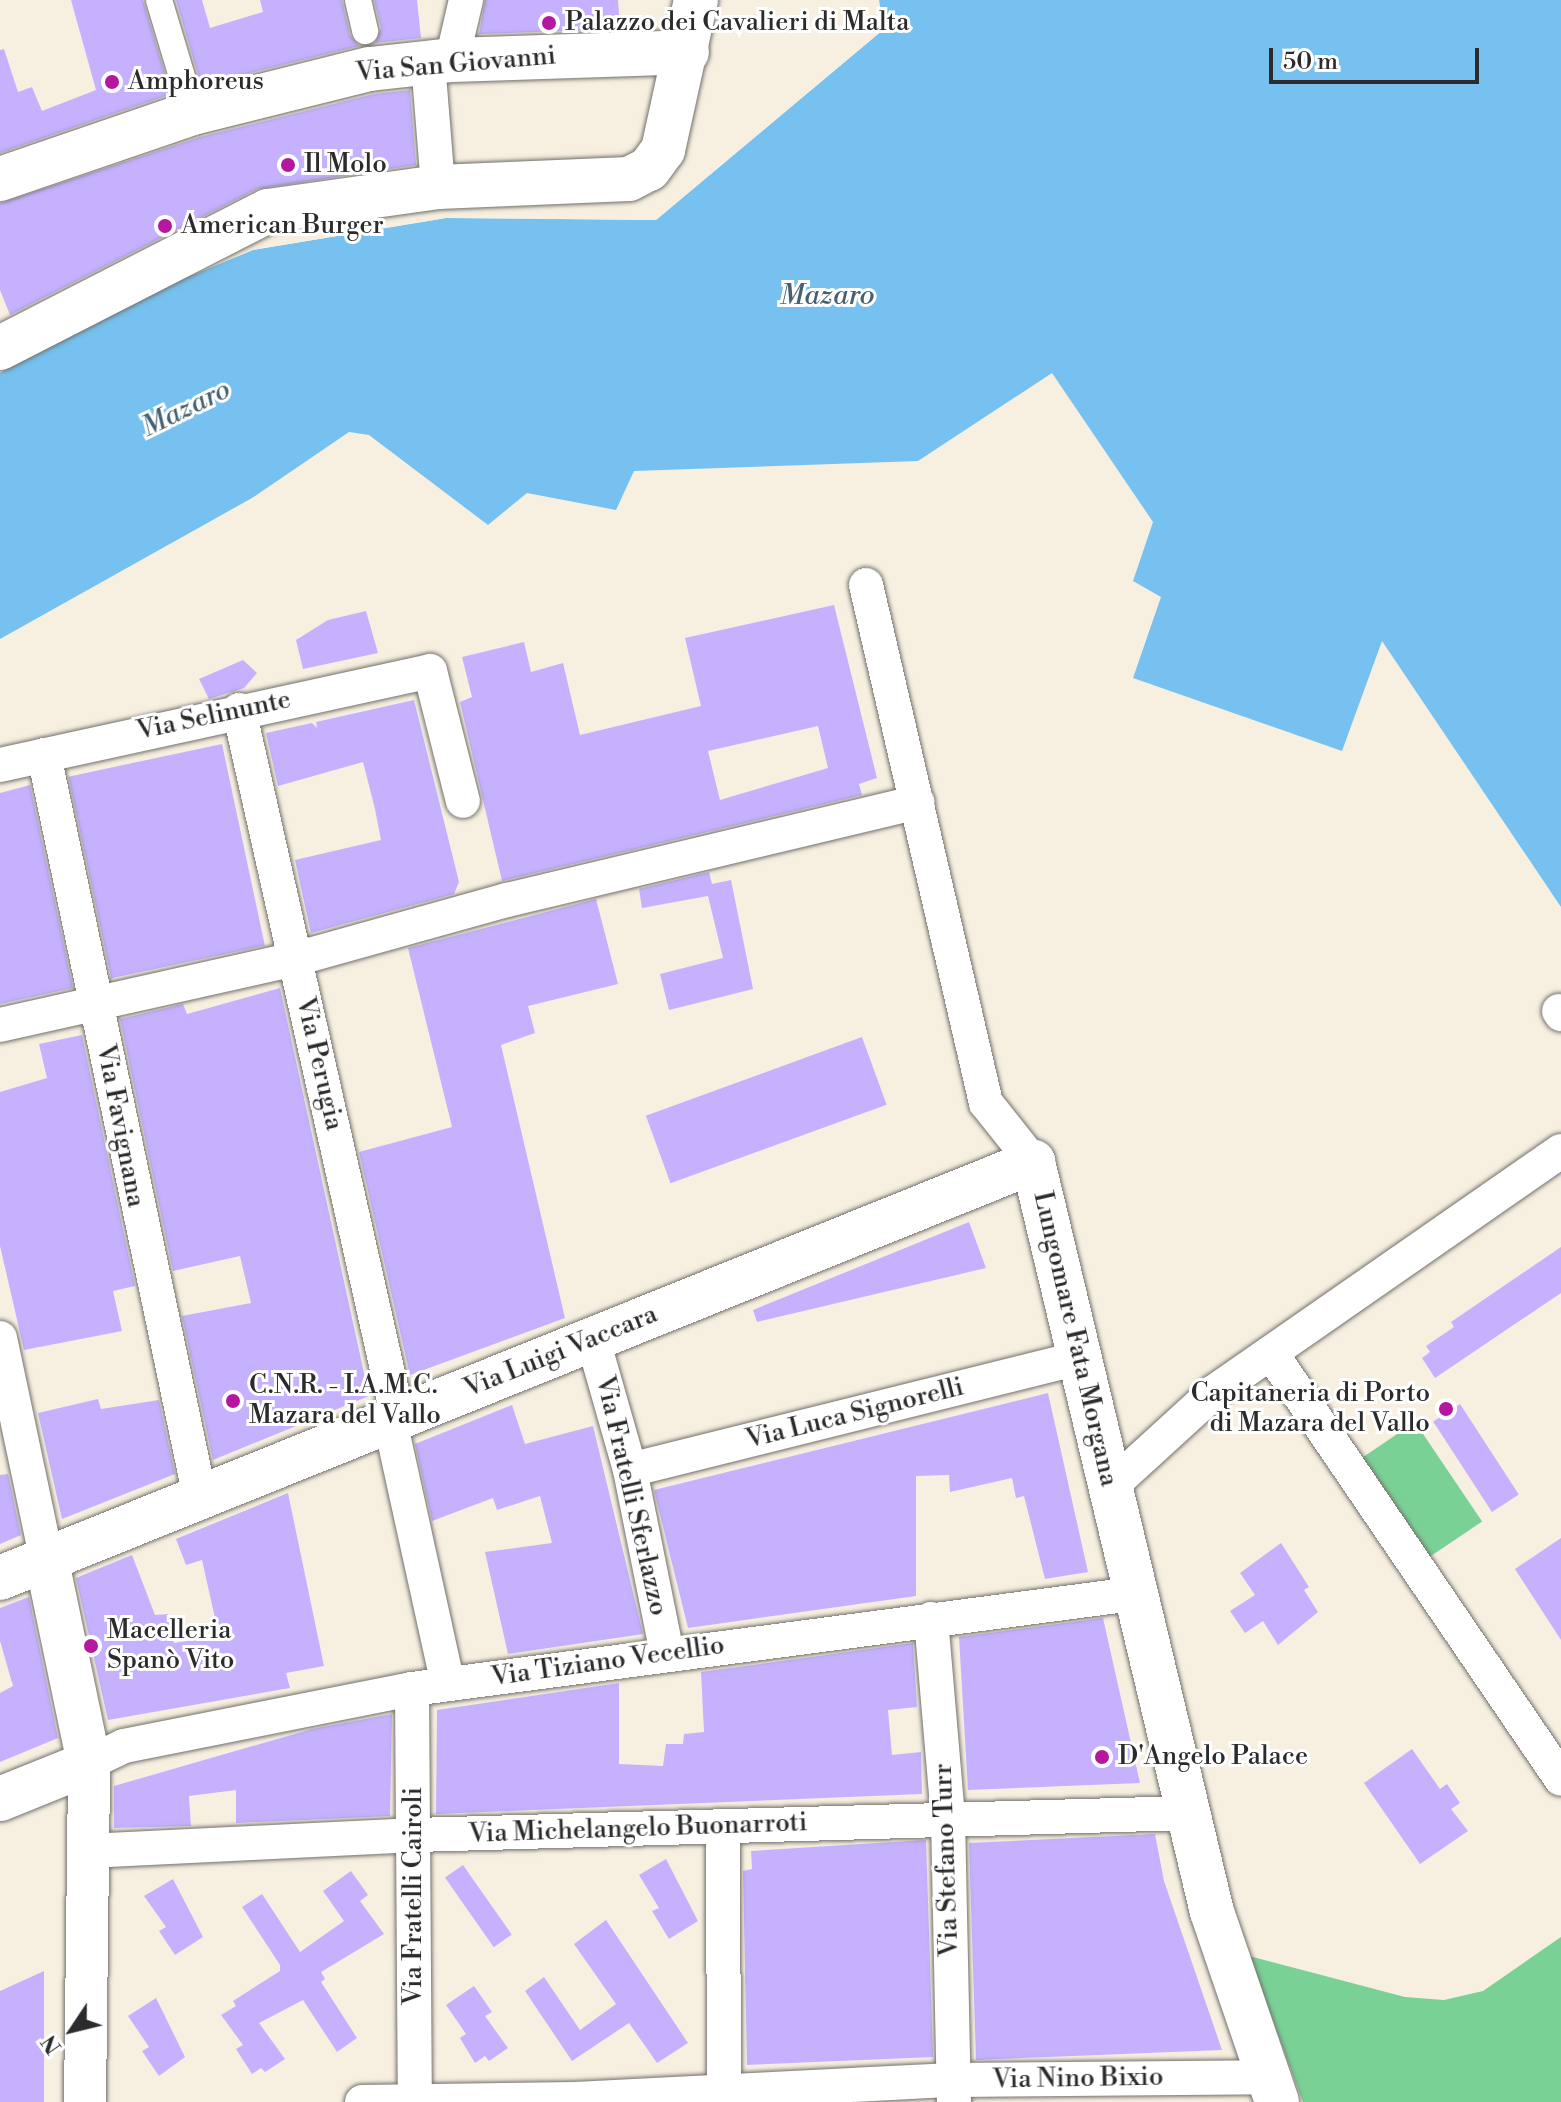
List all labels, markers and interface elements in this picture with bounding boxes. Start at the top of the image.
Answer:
place label: Palazzo dei Cavalieri di Malta [565,7,909,39]
marker: Palazzo dei Cavalieri di Malta [540,14,558,32]
scale bar [1273,32,1483,82]
street label: Via San Giovanni [355,41,557,89]
text: 50 m [1283,47,1338,77]
place label: Amphoreus [128,66,264,98]
marker: Amphoreus [103,73,121,91]
place label: Il Molo [304,149,387,181]
marker: Il Molo [279,156,297,174]
place label: American Burger [181,210,384,242]
marker: American Burger [156,217,174,235]
water label: Mazaro [780,279,874,313]
water label: Mazaro [136,373,236,445]
street label: Via Selinunte [134,684,294,748]
street label: Via Perugia [289,995,349,1133]
street label: Via Favignana [89,1042,151,1210]
street label: Lungomare Fata Morgana [1026,1189,1124,1489]
street label: Via Luigi Vaccara [460,1299,662,1405]
place label: C.N.R. - I.A.M.C. Mazara del Vallo [249,1370,441,1432]
street label: Via Luca Signorelli [743,1372,967,1456]
street label: Via Fratelli Sferlazzo [588,1373,674,1619]
place label: Capitaneria di Porto di Mazara del Vallo [1191,1378,1430,1440]
marker: C.N.R. - I.A.M.C. Mazara del Vallo [224,1392,242,1410]
marker: Capitaneria di Porto di Mazara del Vallo [1437,1400,1455,1418]
place label: Macelleria Spanò Vito [107,1615,234,1676]
street label: Via Tiziano Vecellio [490,1630,726,1694]
marker: Macelleria Spanò Vito [82,1637,100,1655]
place label: D'Angelo Palace [1118,1741,1308,1773]
marker: D'Angelo Palace [1093,1748,1111,1766]
street label: Via Stefano Turr [928,1763,966,1957]
street label: Via Fratelli Cairoli [398,1787,430,2005]
street label: Via Michelangelo Buonarroti [468,1807,808,1851]
north arrow [32,1990,112,2070]
text: N [36,2029,68,2059]
street label: Via Nino Bixio [992,2062,1164,2096]

